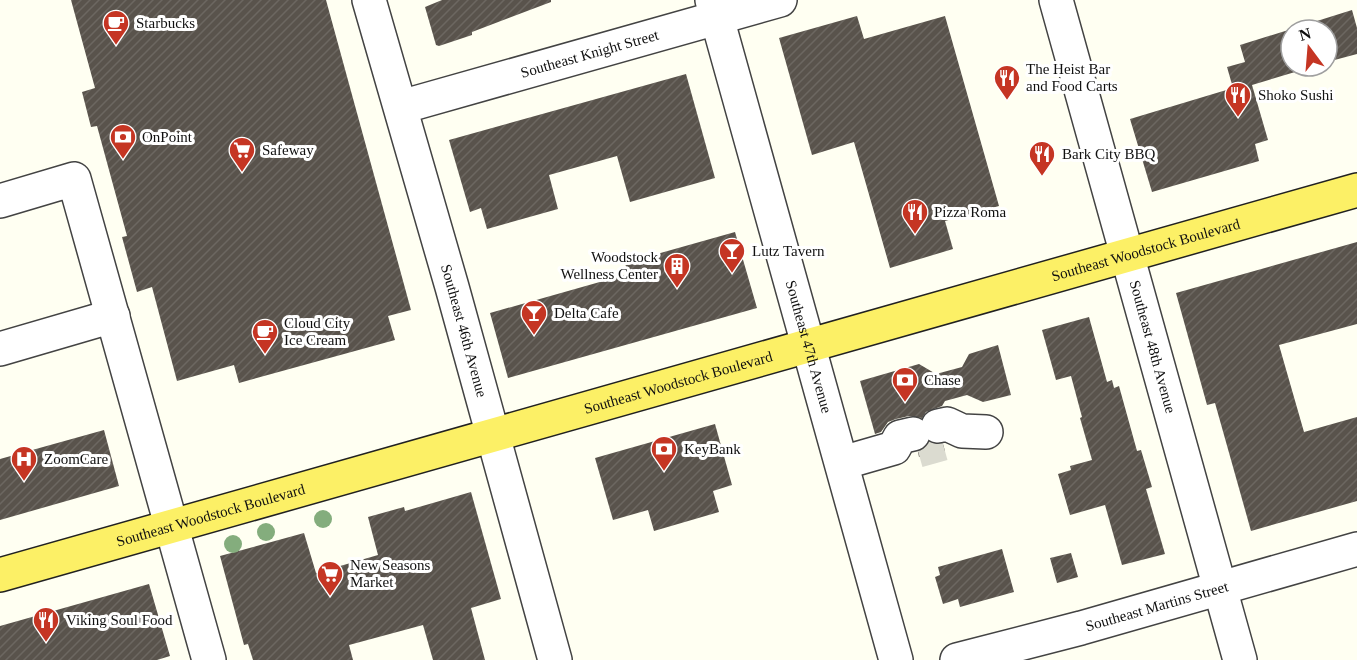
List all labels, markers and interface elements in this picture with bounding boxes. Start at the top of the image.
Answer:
cafe icon: Starbucks [101,8,131,46]
place label: Starbucks [136,15,195,31]
north arrow [1279,18,1339,78]
text: N [1297,24,1313,44]
street label: Southeast Knight Street [519,26,661,81]
place label: The Heist Bar and Food Carts [1026,61,1118,94]
restaurant icon: The Heist Bar and Food Carts [992,63,1022,101]
restaurant icon: Shoko Sushi [1223,80,1253,118]
place label: Shoko Sushi [1258,87,1333,103]
bank icon: OnPoint [108,122,138,160]
place label: OnPoint [142,129,193,145]
supermarket icon: Safeway [227,135,257,173]
restaurant icon: Bark City BBQ [1027,139,1057,177]
place label: Safeway [262,142,314,158]
place label: Bark City BBQ [1062,146,1156,162]
restaurant icon: Pizza Roma [900,197,930,235]
place label: Pizza Roma [934,204,1006,220]
street label: Southeast Woodstock Boulevard [1050,215,1242,284]
bar icon: Lutz Tavern [717,236,747,274]
place label: Lutz Tavern [752,243,825,259]
place label: Woodstock Wellness Center [560,249,658,282]
building icon: Woodstock Wellness Center [662,251,692,289]
street label: Southeast 46th Avenue [438,262,490,399]
street label: Southeast 47th Avenue [783,278,835,415]
street label: Southeast 48th Avenue [1127,278,1179,415]
bar icon: Delta Cafe [519,298,549,336]
place label: Delta Cafe [554,305,619,321]
place label: Cloud City Ice Cream [284,315,351,348]
cafe icon: Cloud City Ice Cream [250,317,280,355]
street label: Southeast Woodstock Boulevard [582,348,775,417]
bank icon: Chase [890,365,920,403]
place label: Chase [924,372,961,388]
bank icon: KeyBank [649,434,679,472]
place label: KeyBank [684,441,741,457]
hospital icon: ZoomCare [9,444,39,482]
place label: ZoomCare [44,451,108,467]
street label: Southeast Woodstock Boulevard [115,481,307,550]
place label: New Seasons Market [350,557,431,590]
supermarket icon: New Seasons Market [315,559,345,597]
street label: Southeast Martins Street [1084,578,1231,634]
restaurant icon: Viking Soul Food [31,605,61,643]
place label: Viking Soul Food [66,612,173,628]

